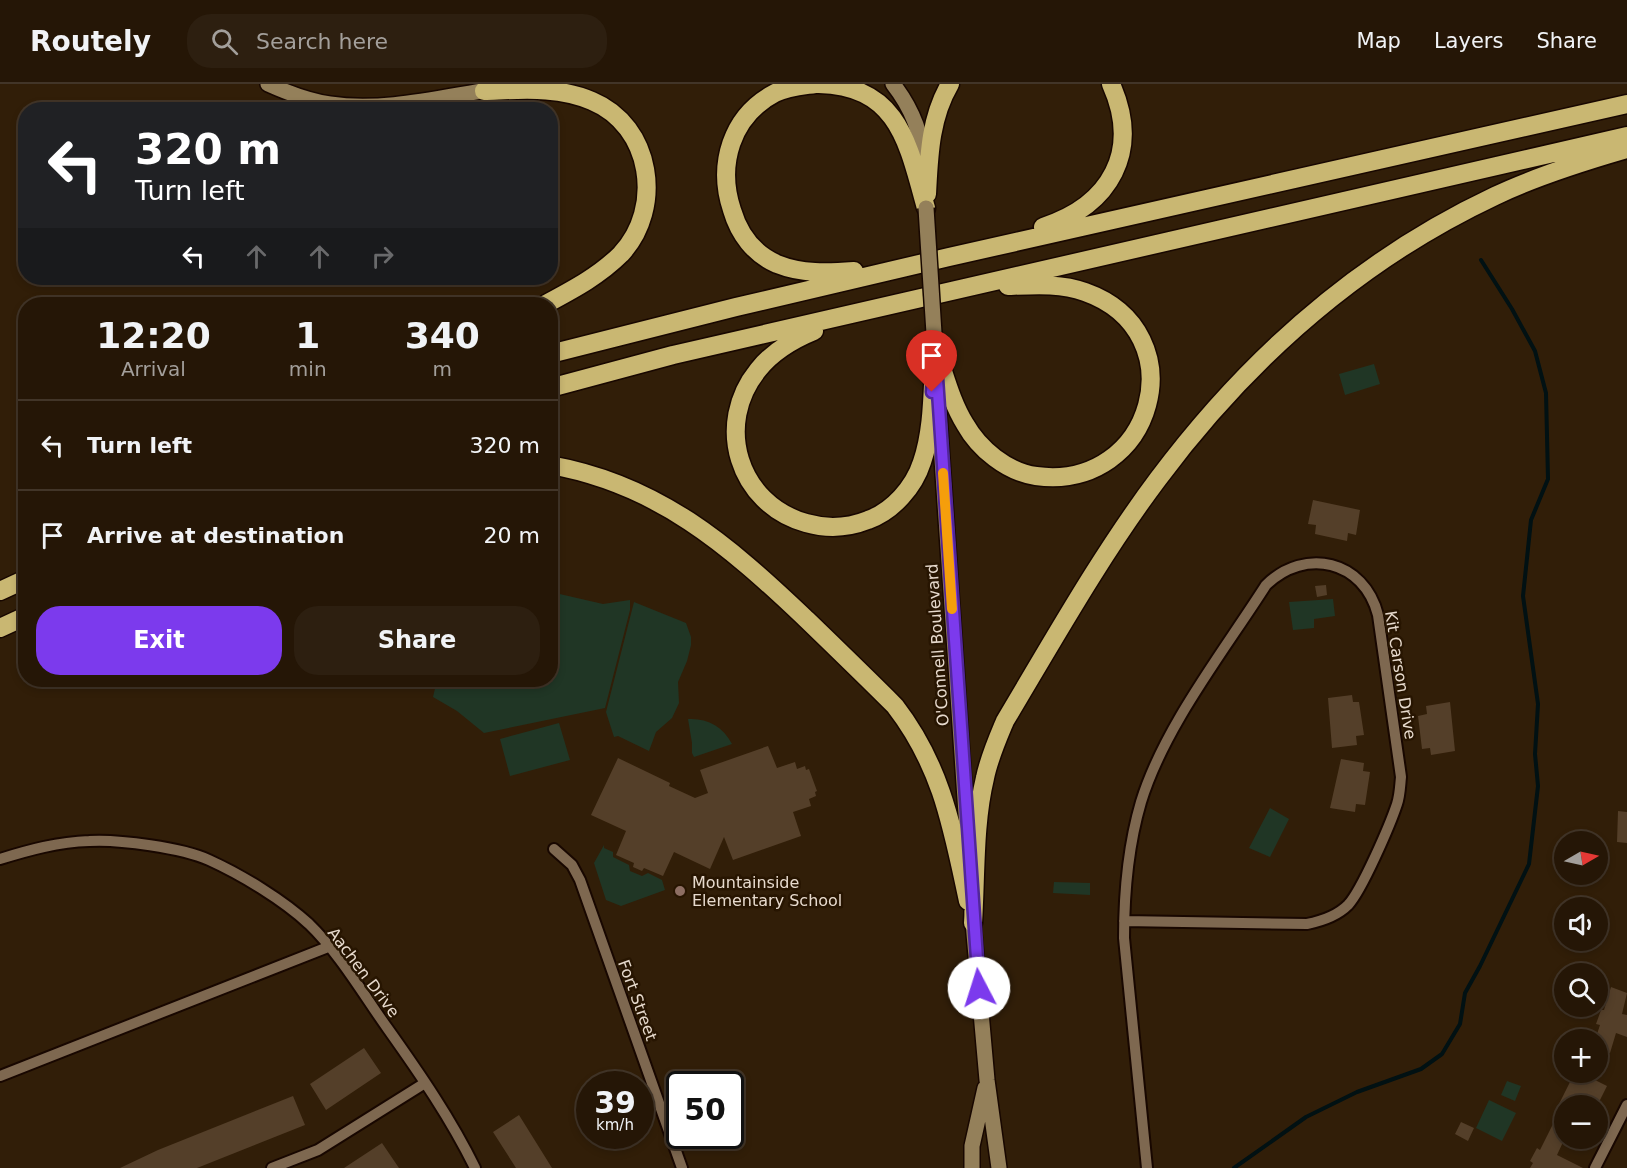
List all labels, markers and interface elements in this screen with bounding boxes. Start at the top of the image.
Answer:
search box [187,14,607,68]
text: Routely [30,25,151,58]
icon: search [208,25,241,58]
text: Search here [256,29,388,54]
text: Map [1357,29,1401,53]
text: Layers [1434,29,1503,53]
text: Share [1536,29,1597,53]
text: 320 m [135,125,281,174]
icon: left [36,126,114,204]
text: Turn left [135,175,245,206]
icon: left [177,240,210,273]
icon: ahead [240,240,273,273]
icon: ahead [303,240,336,273]
icon: right [366,240,399,273]
text: 12:20 [96,315,211,356]
text: 1 [295,315,320,356]
text: 340 [405,315,480,356]
pin [906,330,957,392]
icon: arrive [915,339,948,372]
text: Arrival [121,357,186,381]
text: min [289,357,327,381]
text: m [433,357,452,381]
icon: left [36,429,69,462]
text: Turn left [87,433,192,458]
text: 320 m [470,433,540,458]
icon: arrive [36,519,69,552]
text: Arrive at destination [87,523,344,548]
text: 20 m [484,523,540,548]
street label: O'Connell Boulevard [922,563,953,727]
button: Exit [36,606,282,675]
button: Share [294,606,540,675]
street label: Kit Carson Drive [1381,609,1420,741]
north arrow [1554,831,1608,885]
map controls [1554,831,1608,1149]
place label: Mountainside Elementary School [692,873,842,910]
marker: Mountainside Elementary School [673,884,687,898]
button: sound [1554,897,1608,951]
street label: Aachen Drive [324,924,404,1021]
position arrow [947,956,1011,1020]
street label: Fort Street [614,957,661,1043]
button: search [1554,963,1608,1017]
button: + [1554,1029,1608,1083]
speed limit sign: 50 [666,1071,744,1149]
text: 39 [594,1085,636,1120]
button: − [1554,1095,1608,1149]
text: km/h [596,1116,634,1134]

